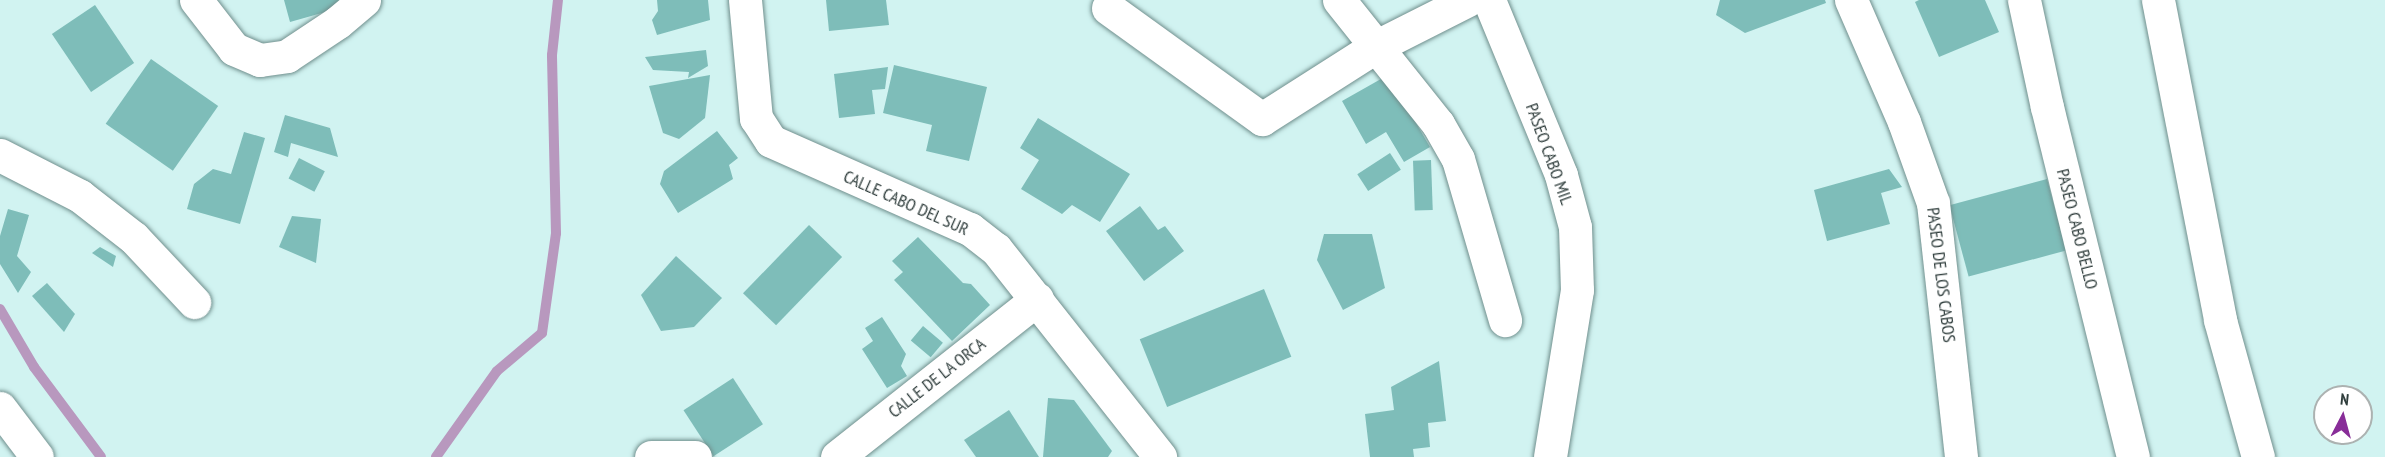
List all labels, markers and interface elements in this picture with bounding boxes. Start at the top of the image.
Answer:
street label: PASEO CABO MIL [1521,100,1577,208]
street label: CALLE CABO DEL SUR [840,166,972,240]
street label: PASEO CABO BELLO [2052,167,2102,291]
street label: PASEO DE LOS CABOS [1922,206,1960,344]
street label: CALLE DE LA ORCA [884,333,990,423]
north arrow [2313,385,2373,445]
text: N [2339,389,2350,409]

